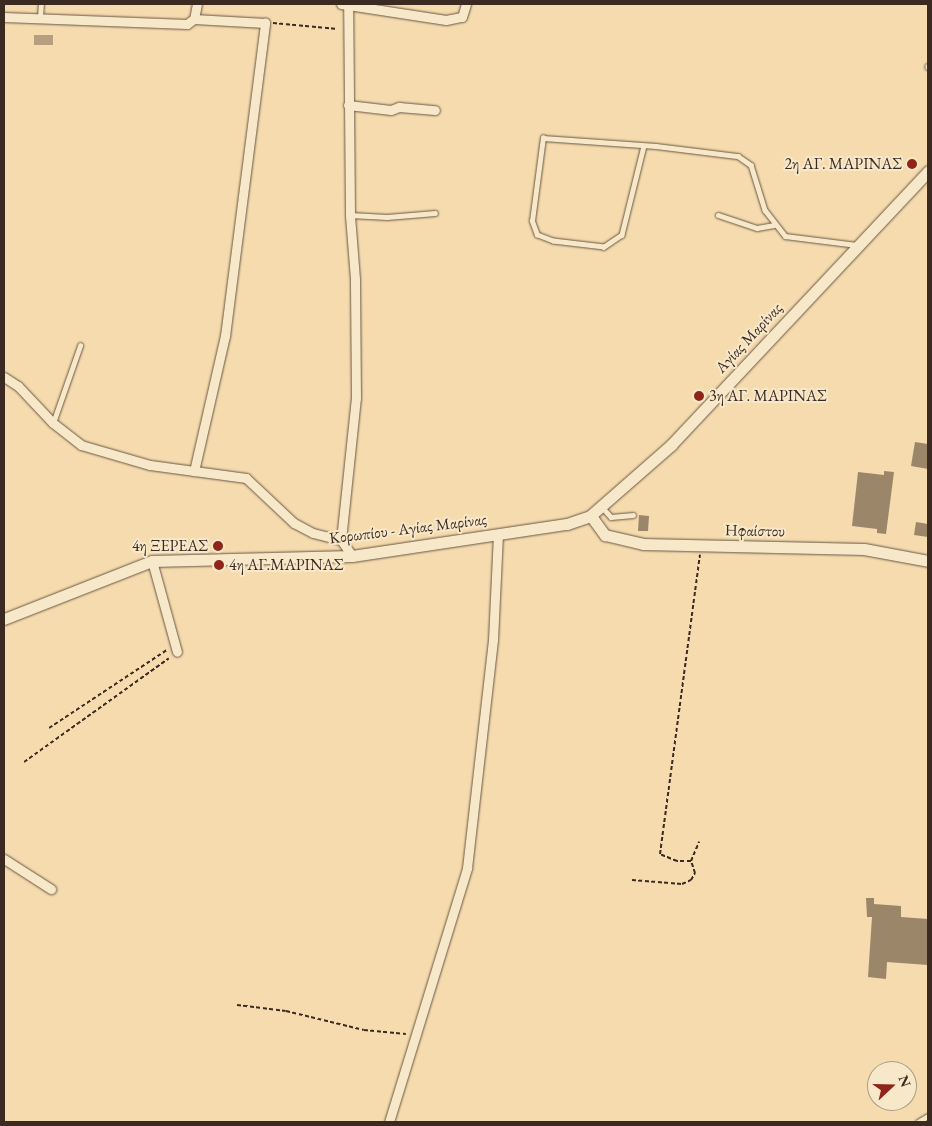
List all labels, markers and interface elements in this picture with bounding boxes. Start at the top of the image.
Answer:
place label: 2η ΑΓ. ΜΑΡΙΝΑΣ [784,154,902,174]
marker: 2η ΑΓ. ΜΑΡΙΝΑΣ [906,158,918,170]
street label: Αγίας Μαρίνας [712,299,786,377]
place label: 3η ΑΓ. ΜΑΡΙΝΑΣ [709,386,827,406]
marker: 3η ΑΓ. ΜΑΡΙΝΑΣ [693,390,705,402]
street label: Κορωπίου - Αγίας Μαρίνας [328,510,488,548]
street label: Ηφαίστου [725,521,785,541]
place label: 4η ΞΕΡΕΑΣ [132,536,208,556]
marker: 4η ΞΕΡΕΑΣ [212,540,224,552]
place label: 4η ΑΓ.ΜΑΡΙΝΑΣ [229,555,343,575]
marker: 4η ΑΓ.ΜΑΡΙΝΑΣ [213,559,225,571]
north arrow [867,1061,917,1111]
text: N [895,1072,915,1089]

